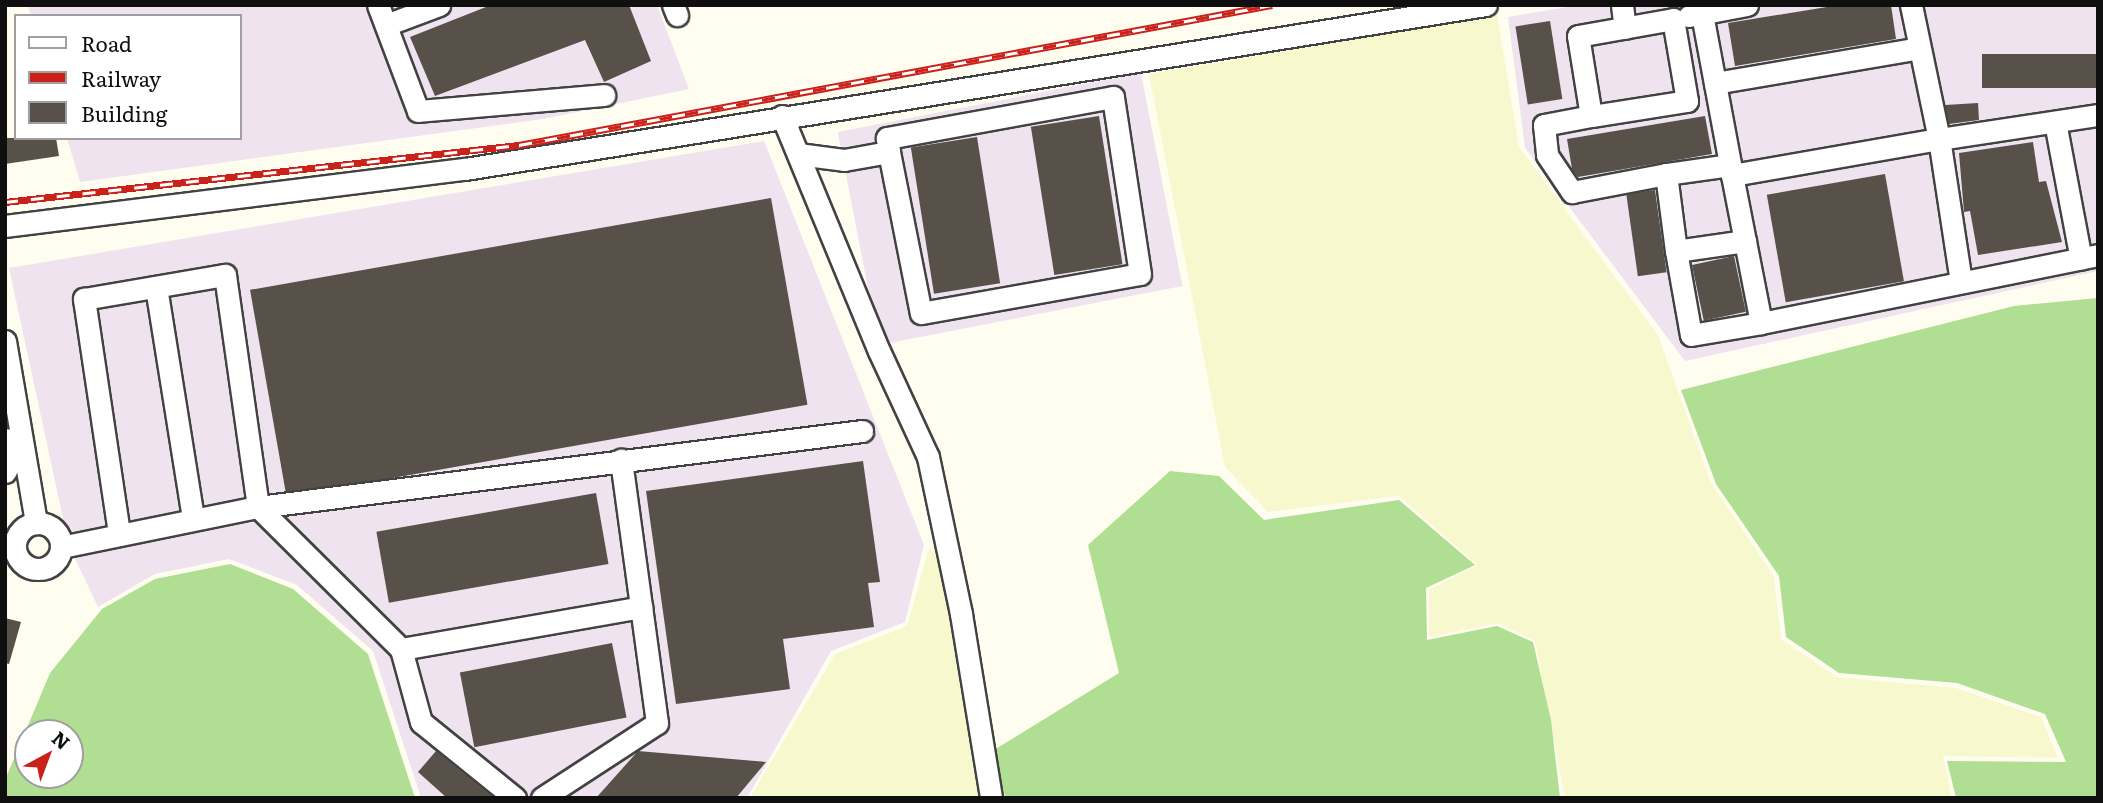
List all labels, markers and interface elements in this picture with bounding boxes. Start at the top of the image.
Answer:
legend [14,14,242,140]
text: Road [81,27,132,58]
text: Railway [81,62,161,93]
text: Building [81,97,167,128]
north arrow [14,719,84,789]
text: N [46,724,77,755]

